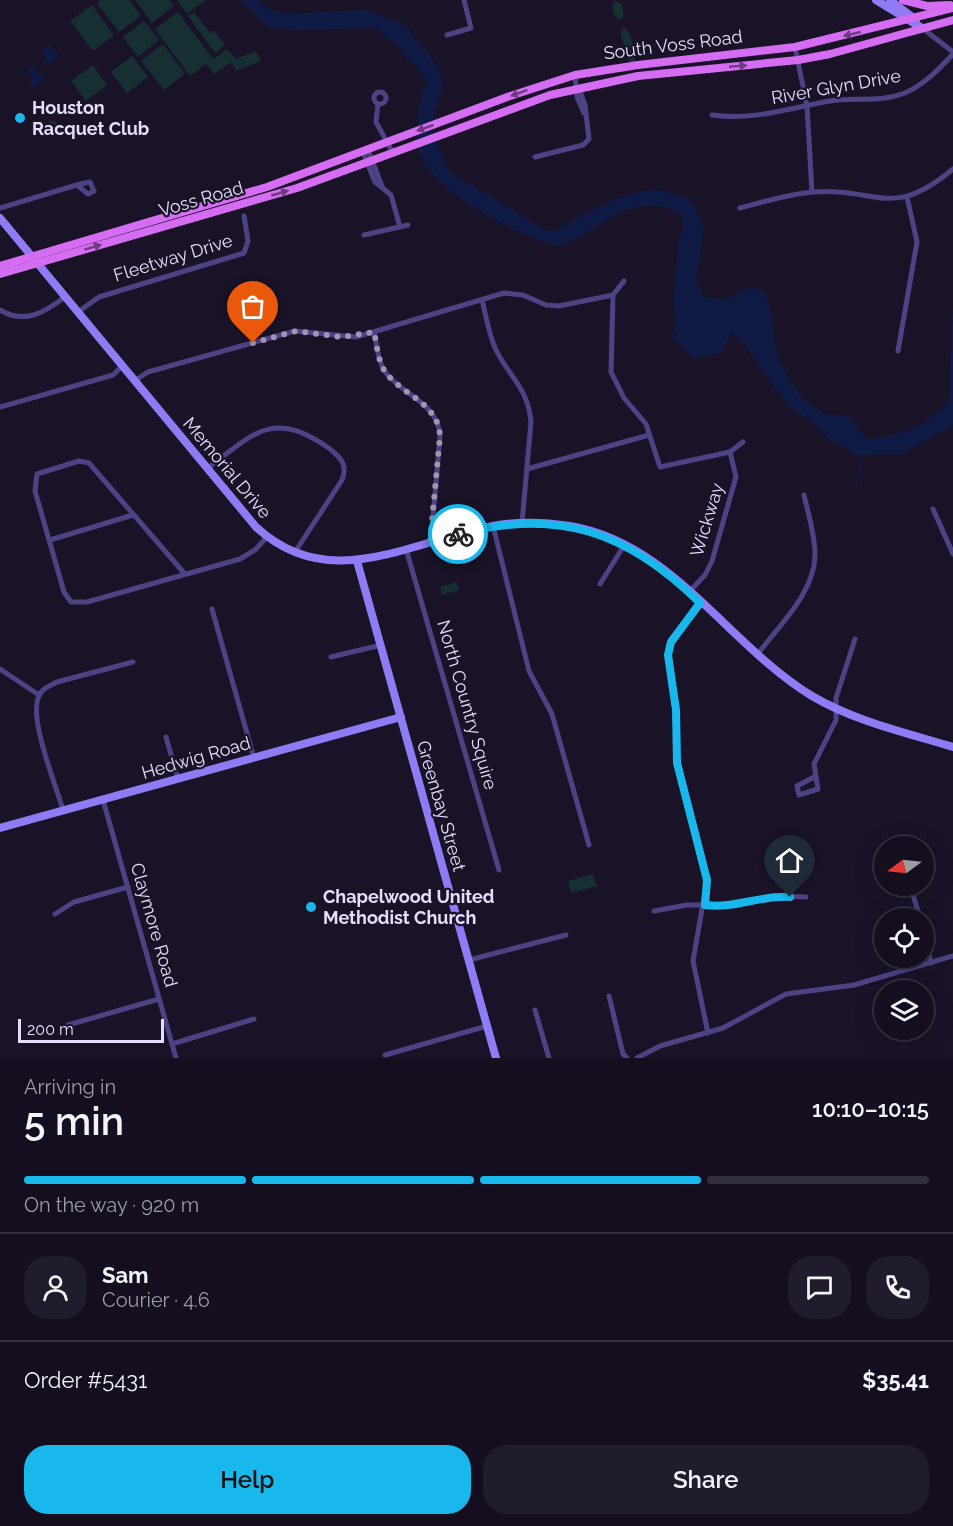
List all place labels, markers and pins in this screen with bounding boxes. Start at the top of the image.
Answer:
place label: Houston Racquet Club [32,97,149,139]
marker: Houston Racquet Club [13,111,27,125]
pin [227,281,278,343]
pin [764,835,815,897]
place label: Chapelwood United Methodist Church [323,886,494,928]
marker: Chapelwood United Methodist Church [304,900,318,914]

